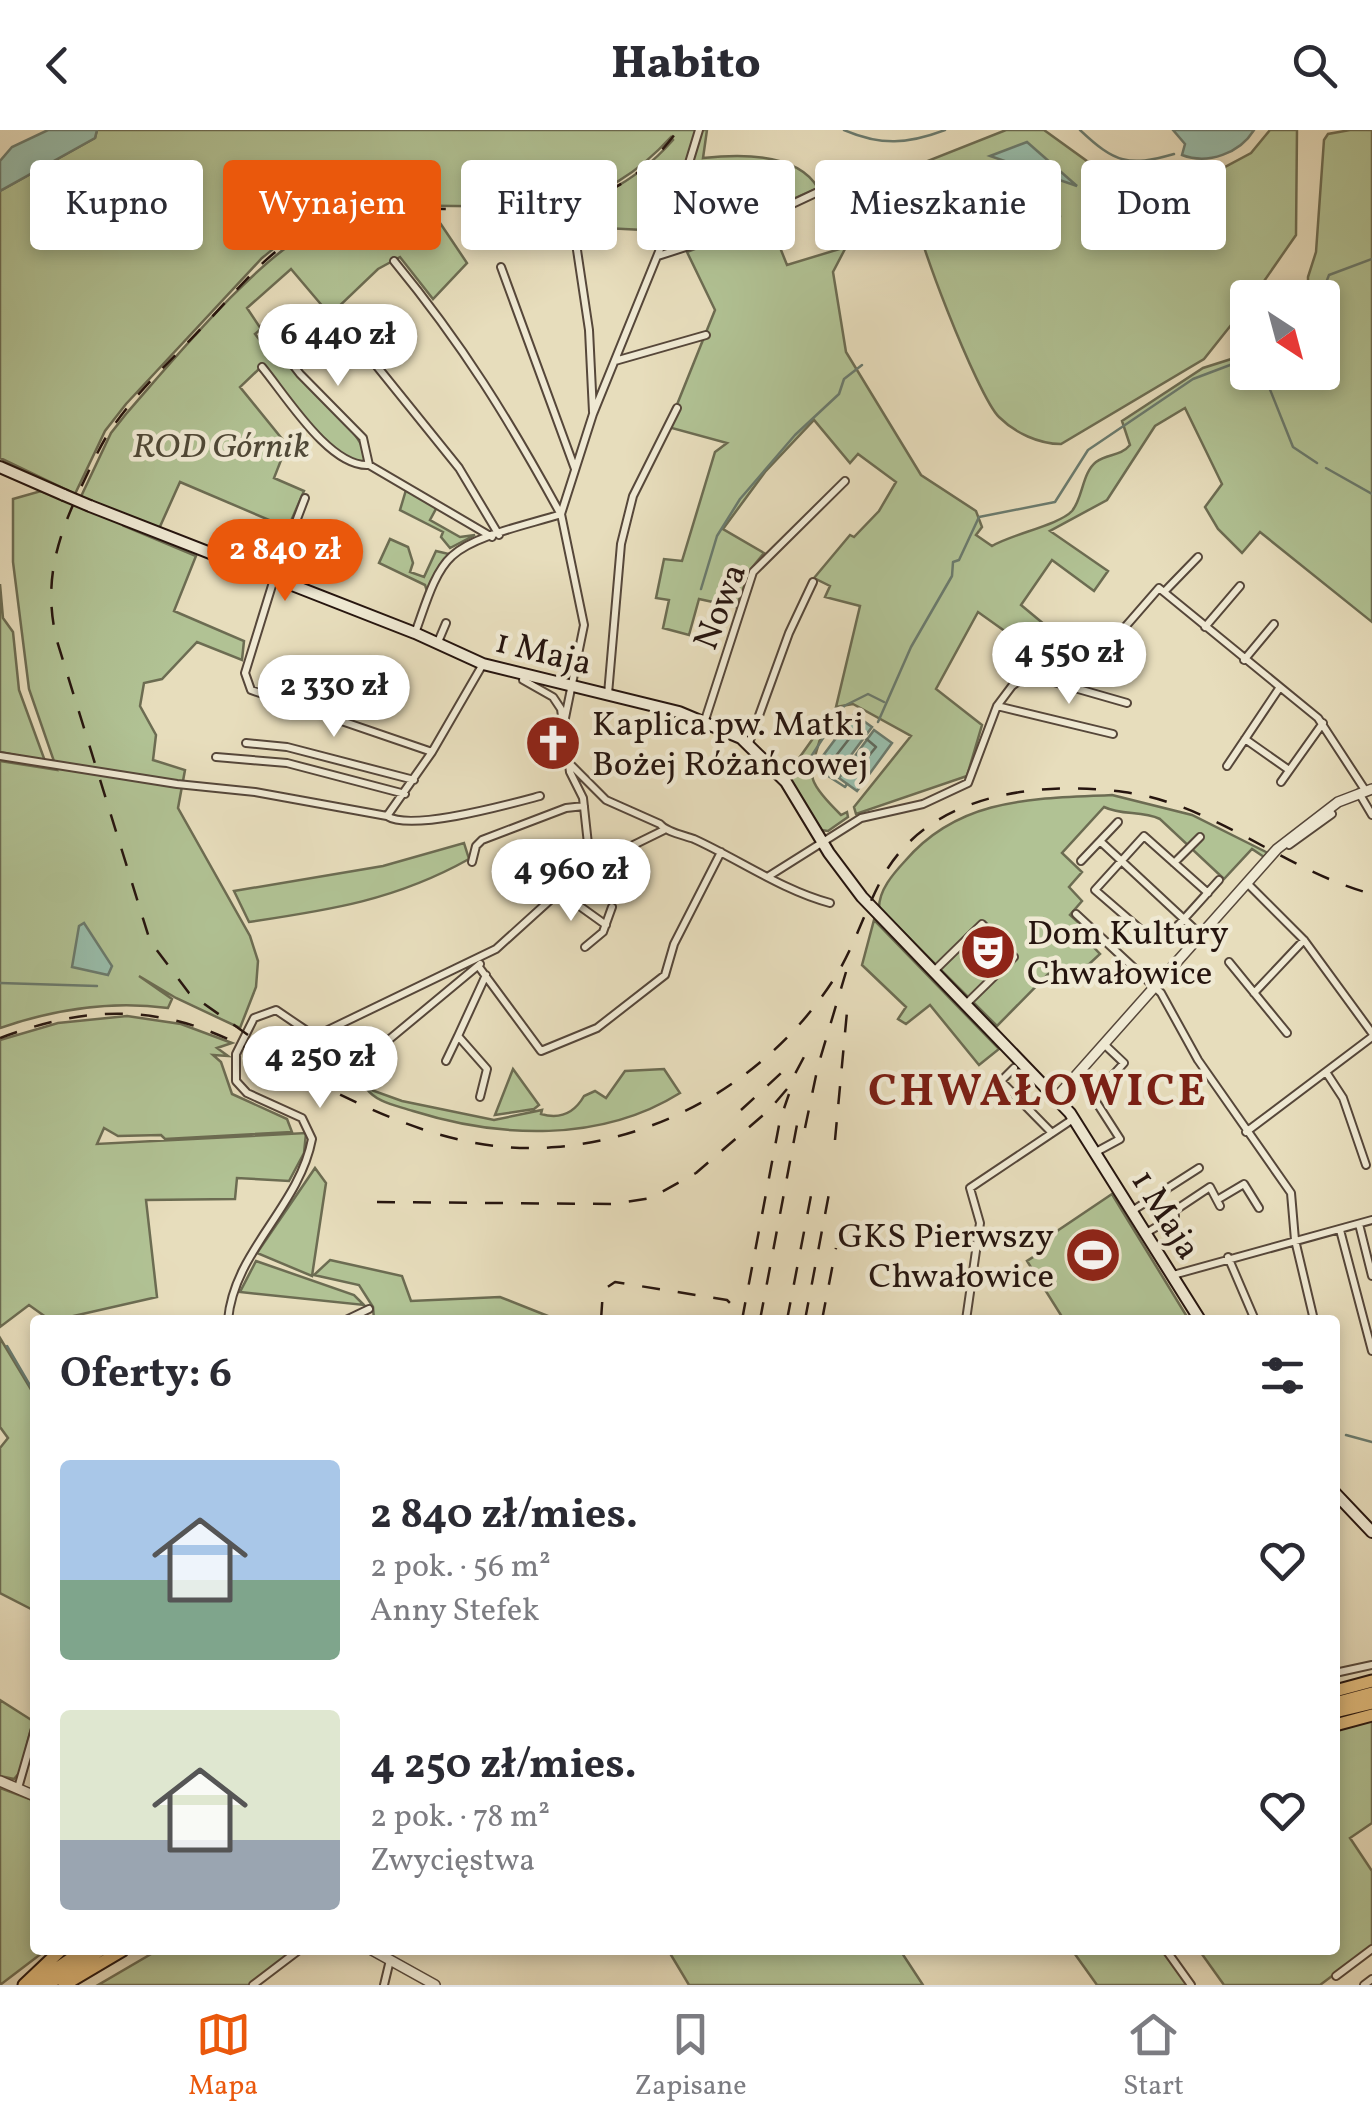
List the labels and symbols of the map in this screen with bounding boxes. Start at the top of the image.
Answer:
north arrow [1230,280,1340,390]
pin: 6 440 zł [235,304,441,389]
park label: ROD Górnik [132,424,310,472]
pin: 2 840 zł [182,519,388,604]
street label: Nowa [683,557,760,657]
street label: 1 Maja [490,619,597,689]
pin: 4 550 zł [966,622,1172,707]
pin: 2 330 zł [231,655,437,740]
place label: Kaplica pw. Matki Bożej Różańcowej [592,702,868,790]
church icon: Kaplica pw. Matki Bożej Różańcowej [523,713,583,773]
pin: 4 960 zł [468,839,674,924]
place label: Dom Kultury Chwałowice [1027,911,1229,999]
theatre icon: Dom Kultury Chwałowice [958,922,1018,982]
pin: 4 250 zł [217,1026,423,1111]
district label: CHWAŁOWICE [868,1062,1208,1125]
street label: 1 Maja [1118,1161,1211,1270]
place label: GKS Pierwszy Chwałowice [838,1214,1054,1302]
sports icon: GKS Pierwszy Chwałowice [1063,1225,1123,1285]

